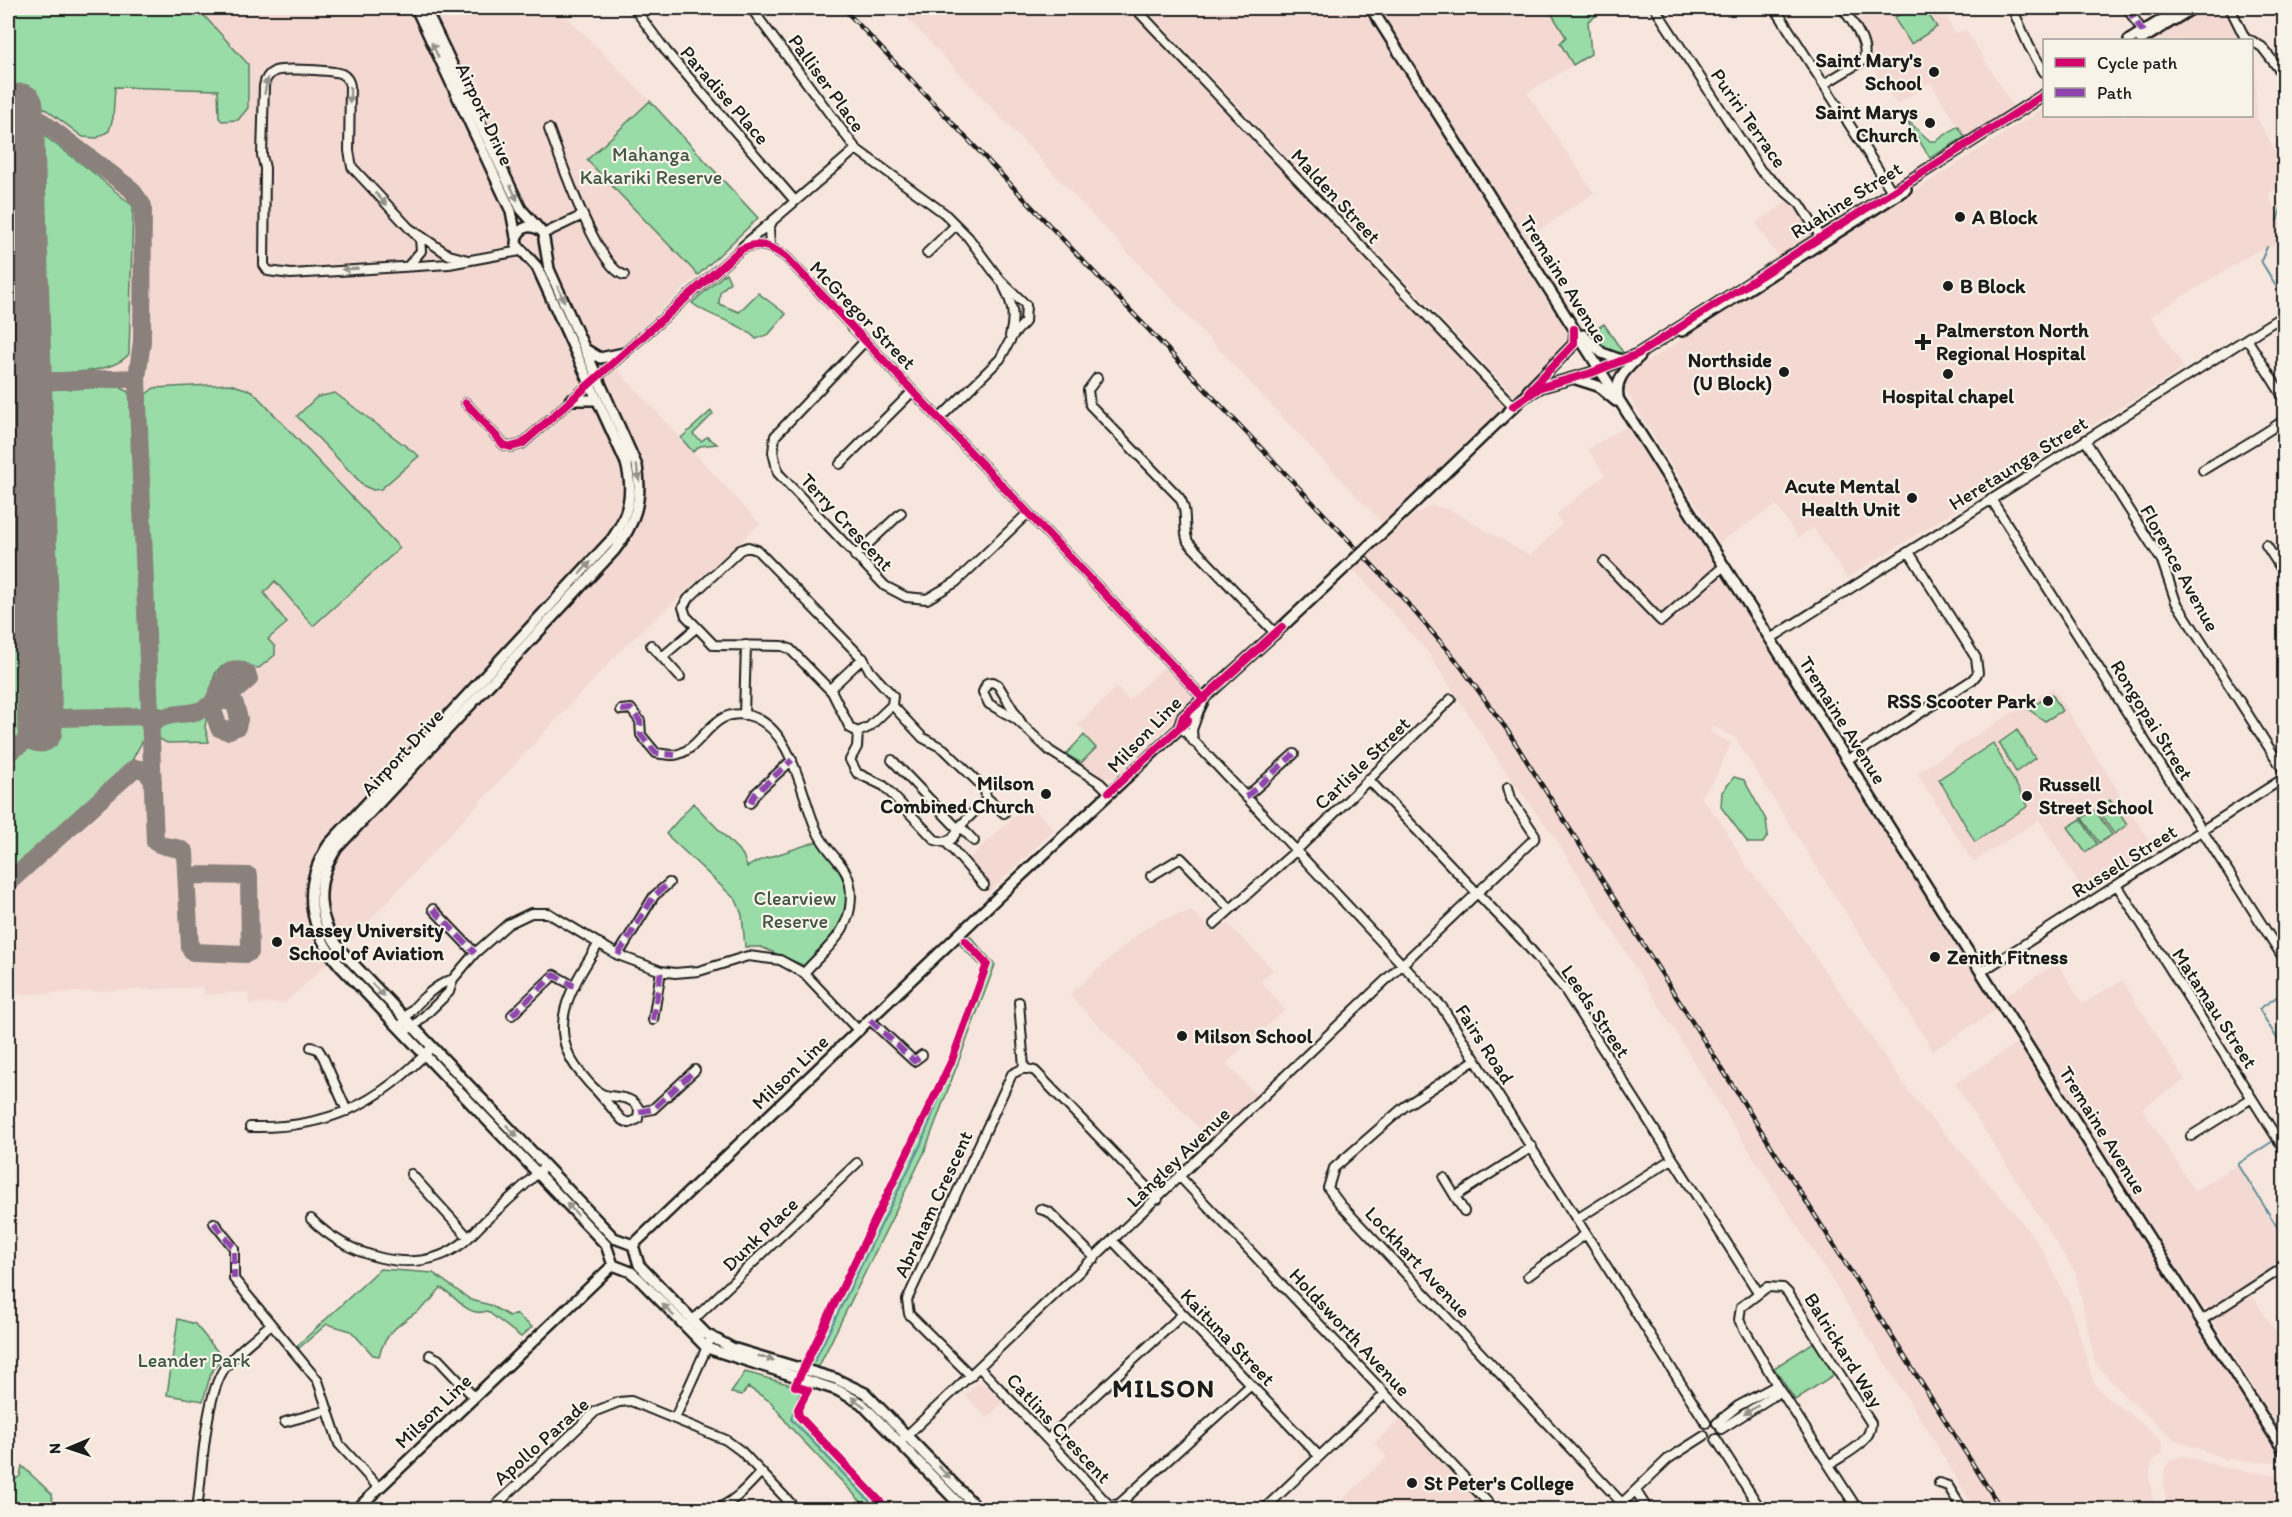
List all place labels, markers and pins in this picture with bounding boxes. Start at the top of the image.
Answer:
place label: Saint Mary's School [1815,48,1922,95]
marker: Saint Mary's School [1927,65,1941,79]
place label: Saint Marys Church [1815,100,1918,147]
marker: Saint Marys Church [1923,116,1937,130]
place label: A Block [1971,205,2038,229]
marker: A Block [1953,210,1967,224]
place label: B Block [1960,274,2026,298]
marker: B Block [1941,279,1955,293]
place label: Palmerston North Regional Hospital [1936,318,2089,366]
marker: Palmerston North Regional Hospital [1914,333,1932,351]
place label: Northside (U Block) [1688,348,1772,396]
marker: Northside (U Block) [1777,365,1791,379]
marker: Hospital chapel [1941,367,1955,381]
place label: Hospital chapel [1882,384,2014,409]
place label: Acute Mental Health Unit [1784,474,1901,521]
marker: Acute Mental Health Unit [1905,491,1919,505]
place label: RSS Scooter Park [1887,689,2037,713]
marker: RSS Scooter Park [2041,694,2055,708]
place label: Milson Combined Church [880,771,1035,818]
place label: Russell Street School [2039,772,2154,819]
marker: Milson Combined Church [1039,787,1053,801]
marker: Russell Street School [2020,789,2034,803]
place label: Massey University School of Aviation [289,918,444,965]
marker: Massey University School of Aviation [270,935,284,949]
place label: Zenith Fitness [1947,945,2068,969]
marker: Zenith Fitness [1928,950,1942,964]
place label: Milson School [1194,1024,1313,1048]
marker: Milson School [1175,1029,1189,1043]
place label: St Peter's College [1424,1471,1574,1496]
marker: St Peter's College [1405,1476,1419,1490]

